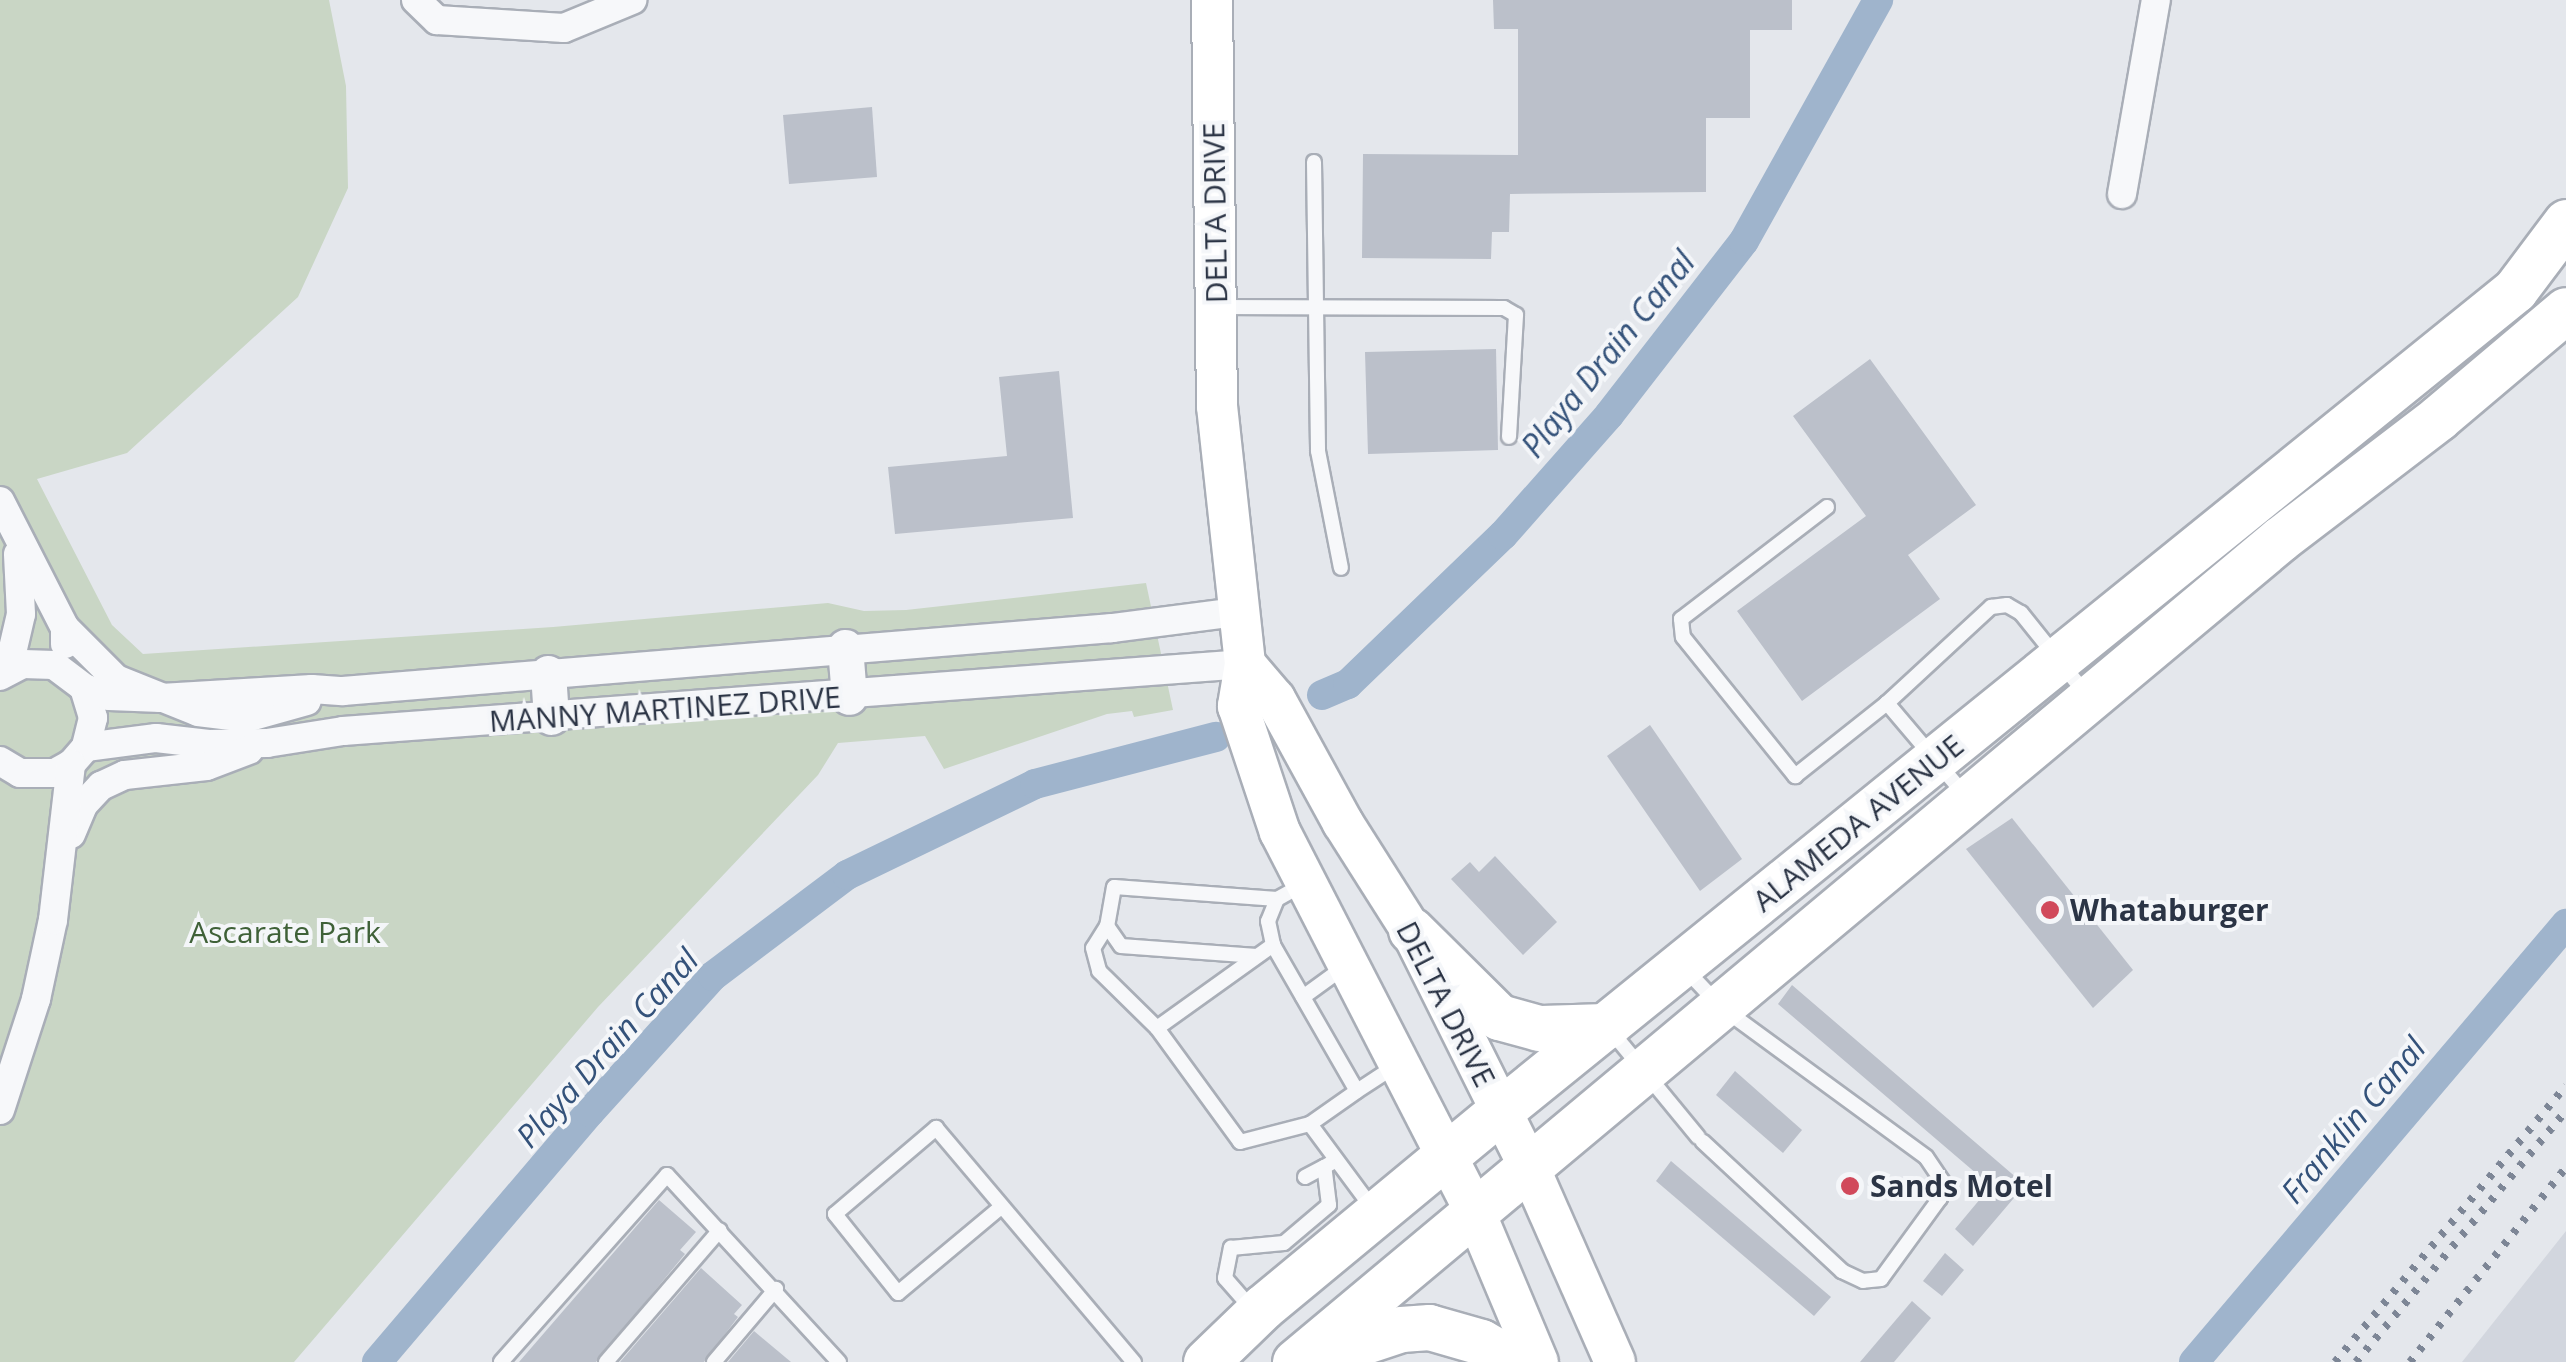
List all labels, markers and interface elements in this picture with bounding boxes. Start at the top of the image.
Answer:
street label: DELTA DRIVE [1195,122,1235,304]
water label: Playa Drain Canal [1513,243,1703,465]
street label: MANNY MARTINEZ DRIVE [488,679,842,739]
street label: ALAMEDA AVENUE [1745,727,1971,919]
place label: Whataburger [2070,892,2269,928]
marker: Whataburger [2039,899,2061,921]
park label: Ascarate Park [189,914,381,950]
street label: DELTA DRIVE [1389,915,1503,1093]
water label: Playa Drain Canal [508,941,706,1155]
water label: Franklin Canal [2273,1029,2433,1211]
place label: Sands Motel [1870,1168,2053,1204]
marker: Sands Motel [1839,1175,1861,1197]

